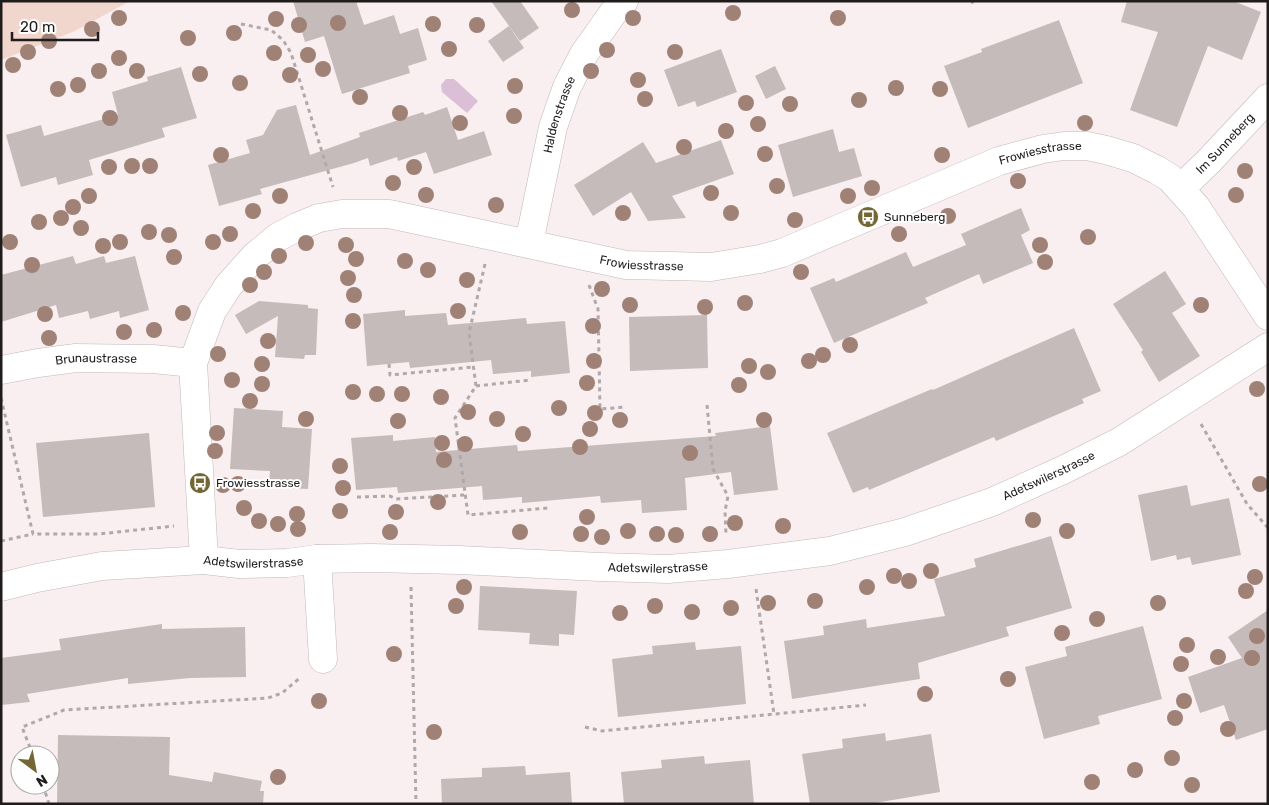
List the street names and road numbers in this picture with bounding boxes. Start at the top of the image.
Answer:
street label: Haldenstrasse [541,74,579,154]
street label: Im Sunneberg [1193,110,1257,177]
street label: Frowiesstrasse [997,139,1082,168]
street label: Frowiesstrasse [598,253,684,273]
street label: Brunaustrasse [54,351,137,368]
street label: Adetswilerstrasse [1000,448,1097,503]
street label: Adetswilerstrasse [203,553,304,571]
street label: Adetswilerstrasse [608,559,709,576]

